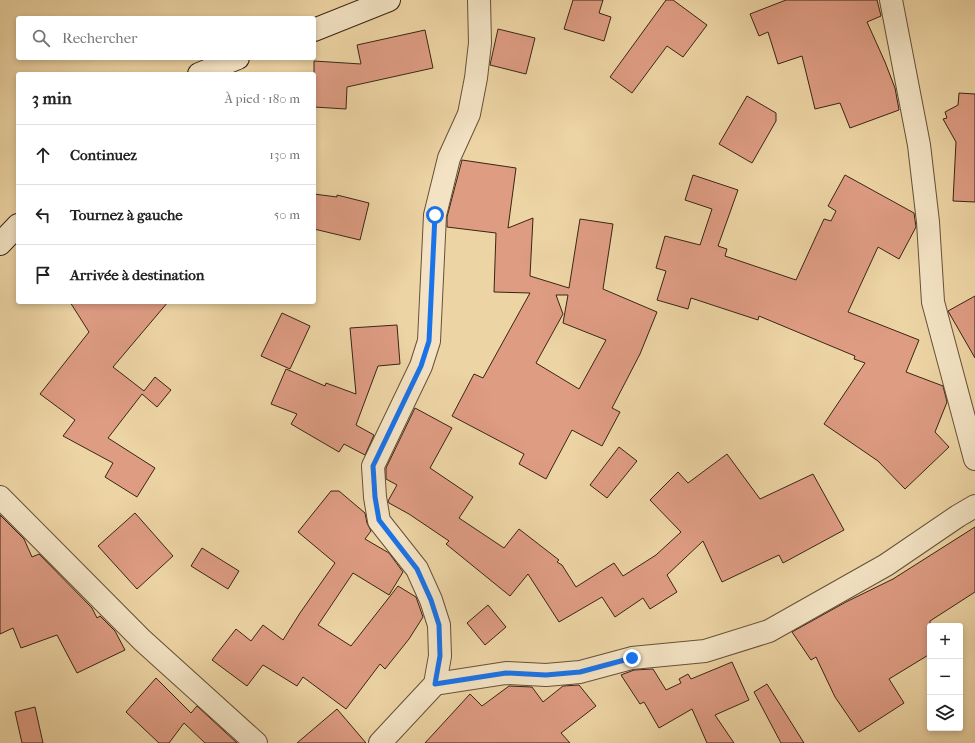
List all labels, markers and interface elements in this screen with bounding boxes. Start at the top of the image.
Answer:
search box [16,16,316,60]
icon: search [30,27,52,49]
text: Rechercher [62,29,137,47]
text: 3 min [32,88,72,108]
text: À pied · 180 m [224,91,300,106]
icon: ahead [32,144,54,166]
text: Continuez [70,146,137,164]
text: 130 m [269,147,300,162]
icon: left [32,204,54,226]
text: Tournez à gauche [70,206,183,224]
route start [426,206,444,224]
text: 50 m [274,207,300,222]
icon: arrive [32,264,54,286]
text: Arrivée à destination [70,266,205,284]
map controls [927,623,963,731]
button: + [927,623,963,659]
route end [623,649,641,667]
button: − [927,659,963,695]
button: layers [927,695,963,731]

